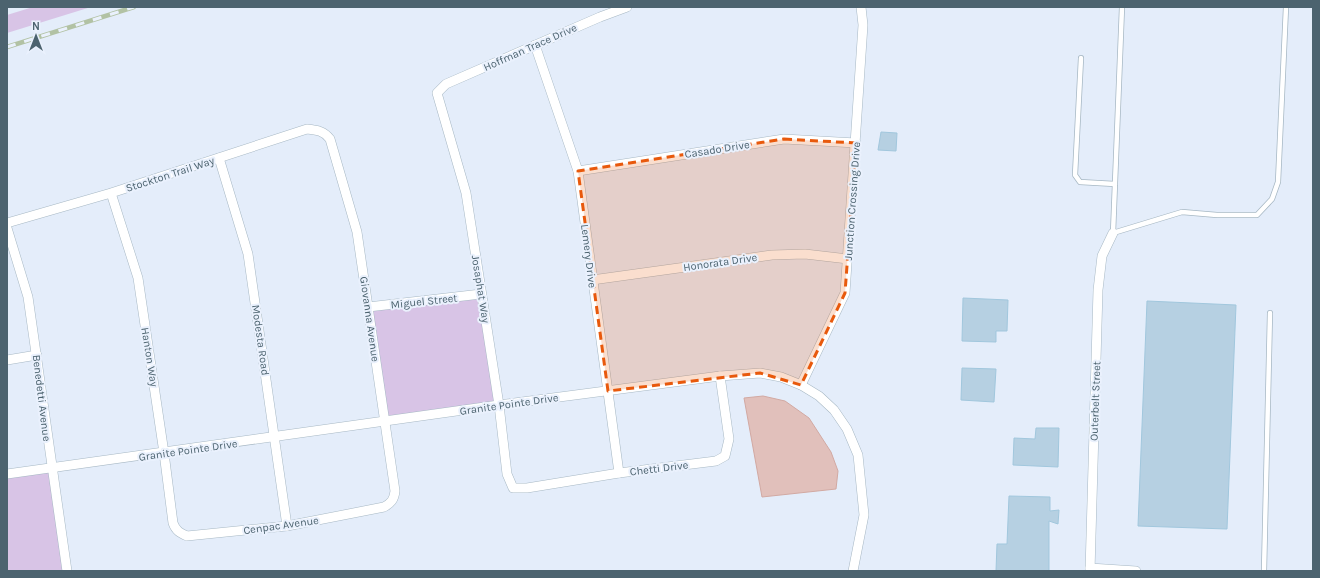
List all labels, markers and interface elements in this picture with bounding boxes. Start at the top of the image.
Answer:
north arrow [16,16,56,56]
text: N [32,20,40,33]
street label: Hoffman Trace Drive [481,21,579,74]
street label: Casado Drive [684,138,751,161]
street label: Junction Crossing Drive [842,141,863,261]
street label: Stockton Trail Way [124,154,216,195]
street label: Lemery Drive [578,223,599,289]
street label: Honorata Drive [682,251,758,274]
street label: Josaphat Way [469,254,492,324]
street label: Giovanna Avenue [357,276,382,363]
street label: Miguel Street [390,292,458,311]
street label: Modesta Road [249,304,272,376]
street label: Hanton Way [138,326,161,388]
street label: Benedetti Avenue [30,354,53,443]
street label: Outerbelt Street [1088,361,1103,441]
street label: Granite Pointe Drive [459,391,560,418]
street label: Granite Pointe Drive [138,437,239,464]
street label: Chetti Drive [629,458,689,479]
street label: Cenpac Avenue [243,514,320,537]

